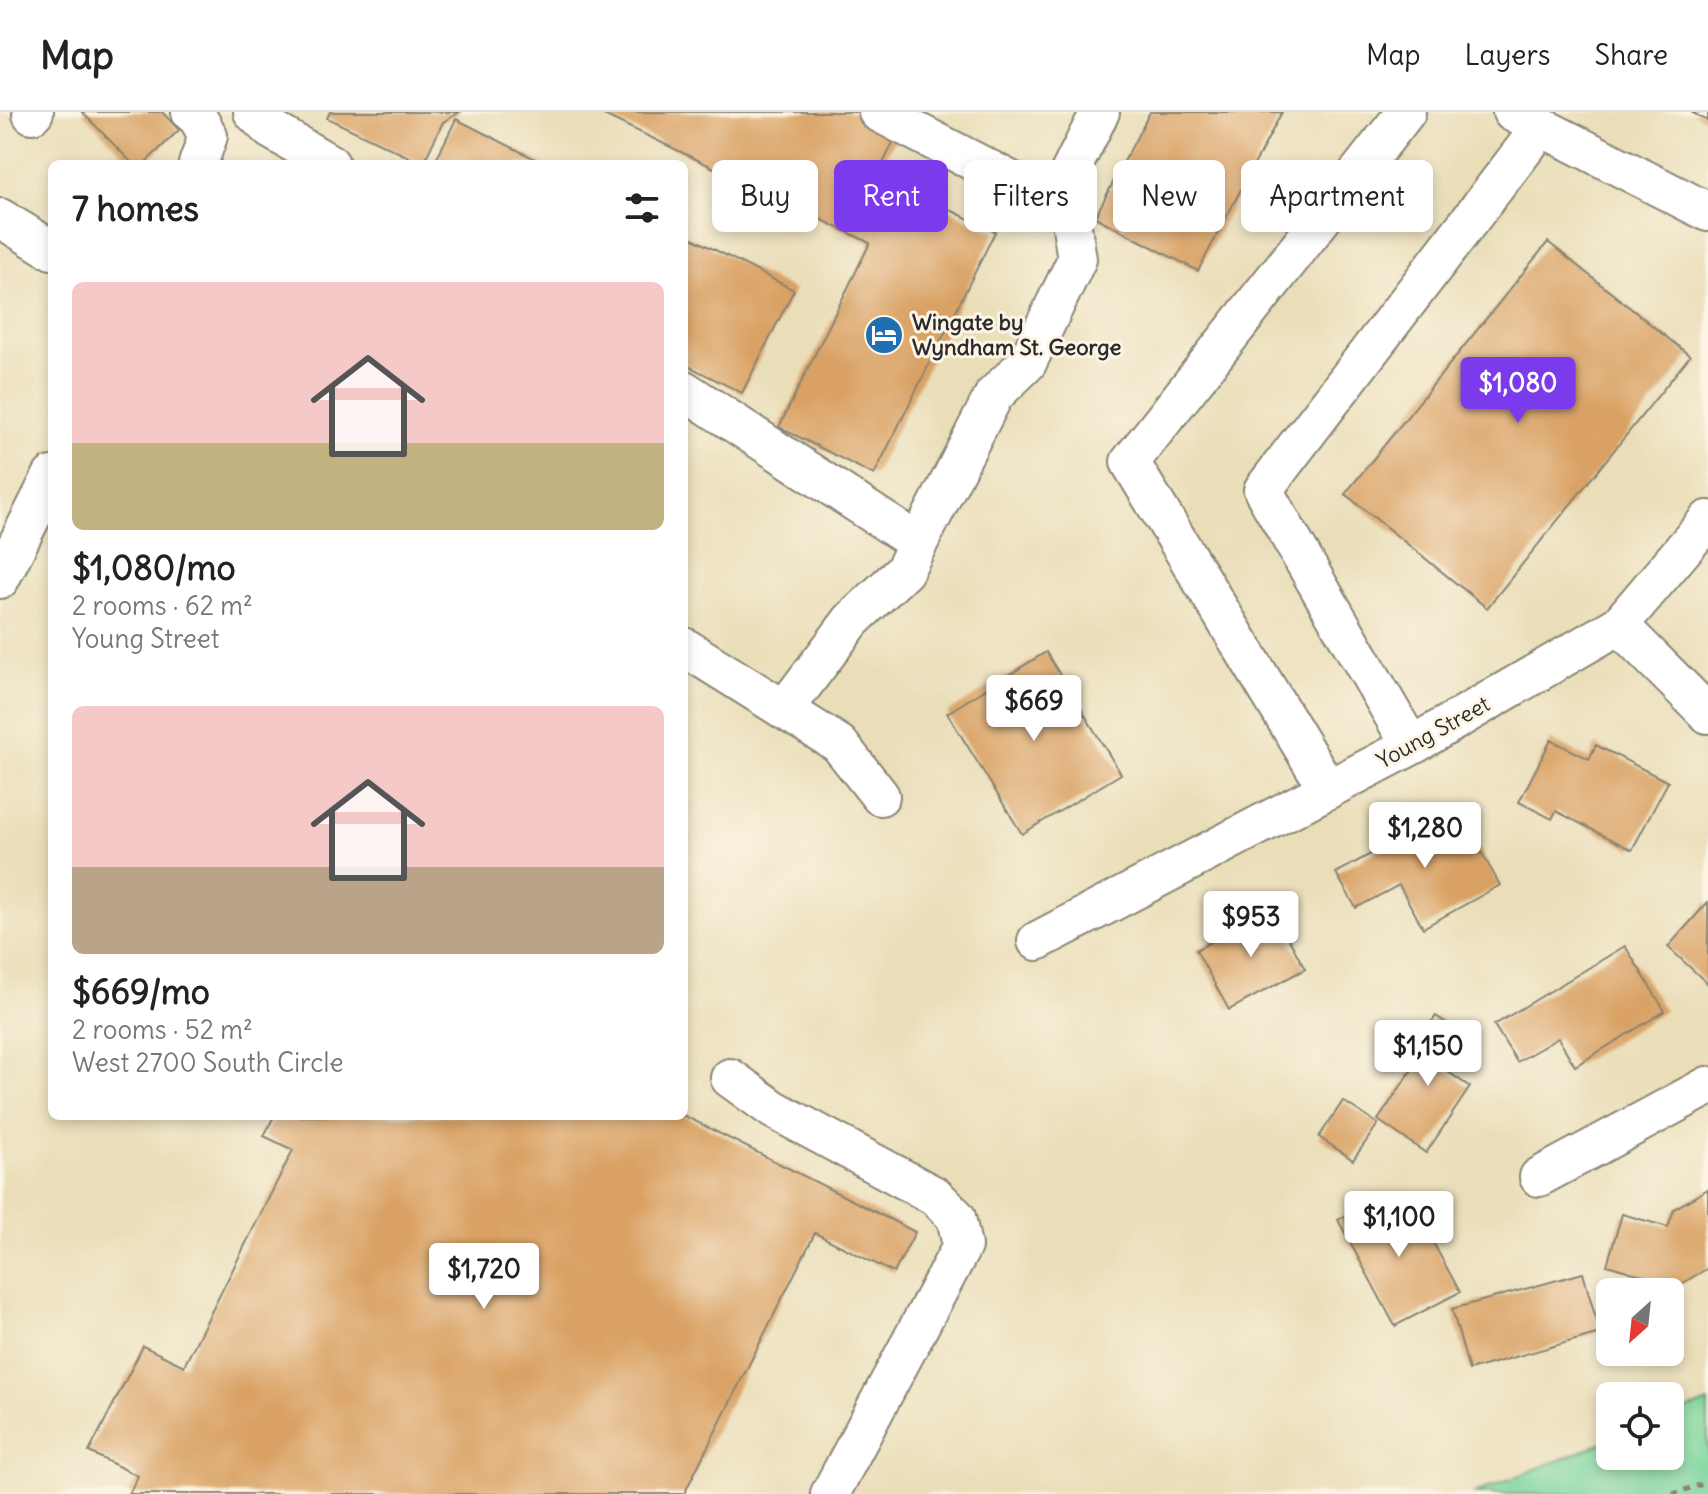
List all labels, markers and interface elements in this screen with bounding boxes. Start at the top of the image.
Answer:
text: Map [40,32,114,79]
text: Map [1366,37,1421,73]
text: Layers [1465,37,1551,73]
text: Share [1595,37,1668,73]
chip: Buy [712,160,818,232]
chip: Rent [834,160,948,232]
chip: Filters [964,160,1097,232]
chip: New [1113,160,1225,232]
chip: Apartment [1241,160,1433,232]
icon: filters [620,186,664,230]
text: 7 homes [72,187,199,230]
place label: Wingate by Wyndham St. George [912,308,1122,361]
hotel icon: Wingate by Wyndham St. George [863,314,905,356]
icon: home [296,334,440,478]
pin: $1,080 [1453,357,1583,425]
text: $1,080 [1479,366,1557,399]
text: $1,080/mo [72,546,236,589]
text: 2 rooms · 62 m² [72,589,253,622]
text: Young Street [72,622,220,655]
pin: $669 [987,675,1081,743]
text: $669 [1004,684,1064,717]
street label: Young Street [1372,689,1494,775]
icon: home [296,758,440,902]
pin: $1,280 [1360,802,1490,870]
text: $1,280 [1387,811,1463,844]
pin: $953 [1204,891,1298,959]
text: $953 [1221,900,1281,933]
text: $669/mo [72,970,210,1013]
text: 2 rooms · 52 m² [72,1013,253,1046]
pin: $1,150 [1363,1020,1493,1088]
text: $1,150 [1392,1029,1464,1062]
text: West 2700 South Circle [72,1046,343,1079]
pin: $1,100 [1334,1191,1464,1259]
text: $1,100 [1362,1200,1436,1233]
pin: $1,720 [419,1243,549,1311]
text: $1,720 [447,1252,521,1285]
north arrow [1596,1278,1684,1366]
map controls [1596,1278,1684,1470]
button: locate [1596,1382,1684,1470]

